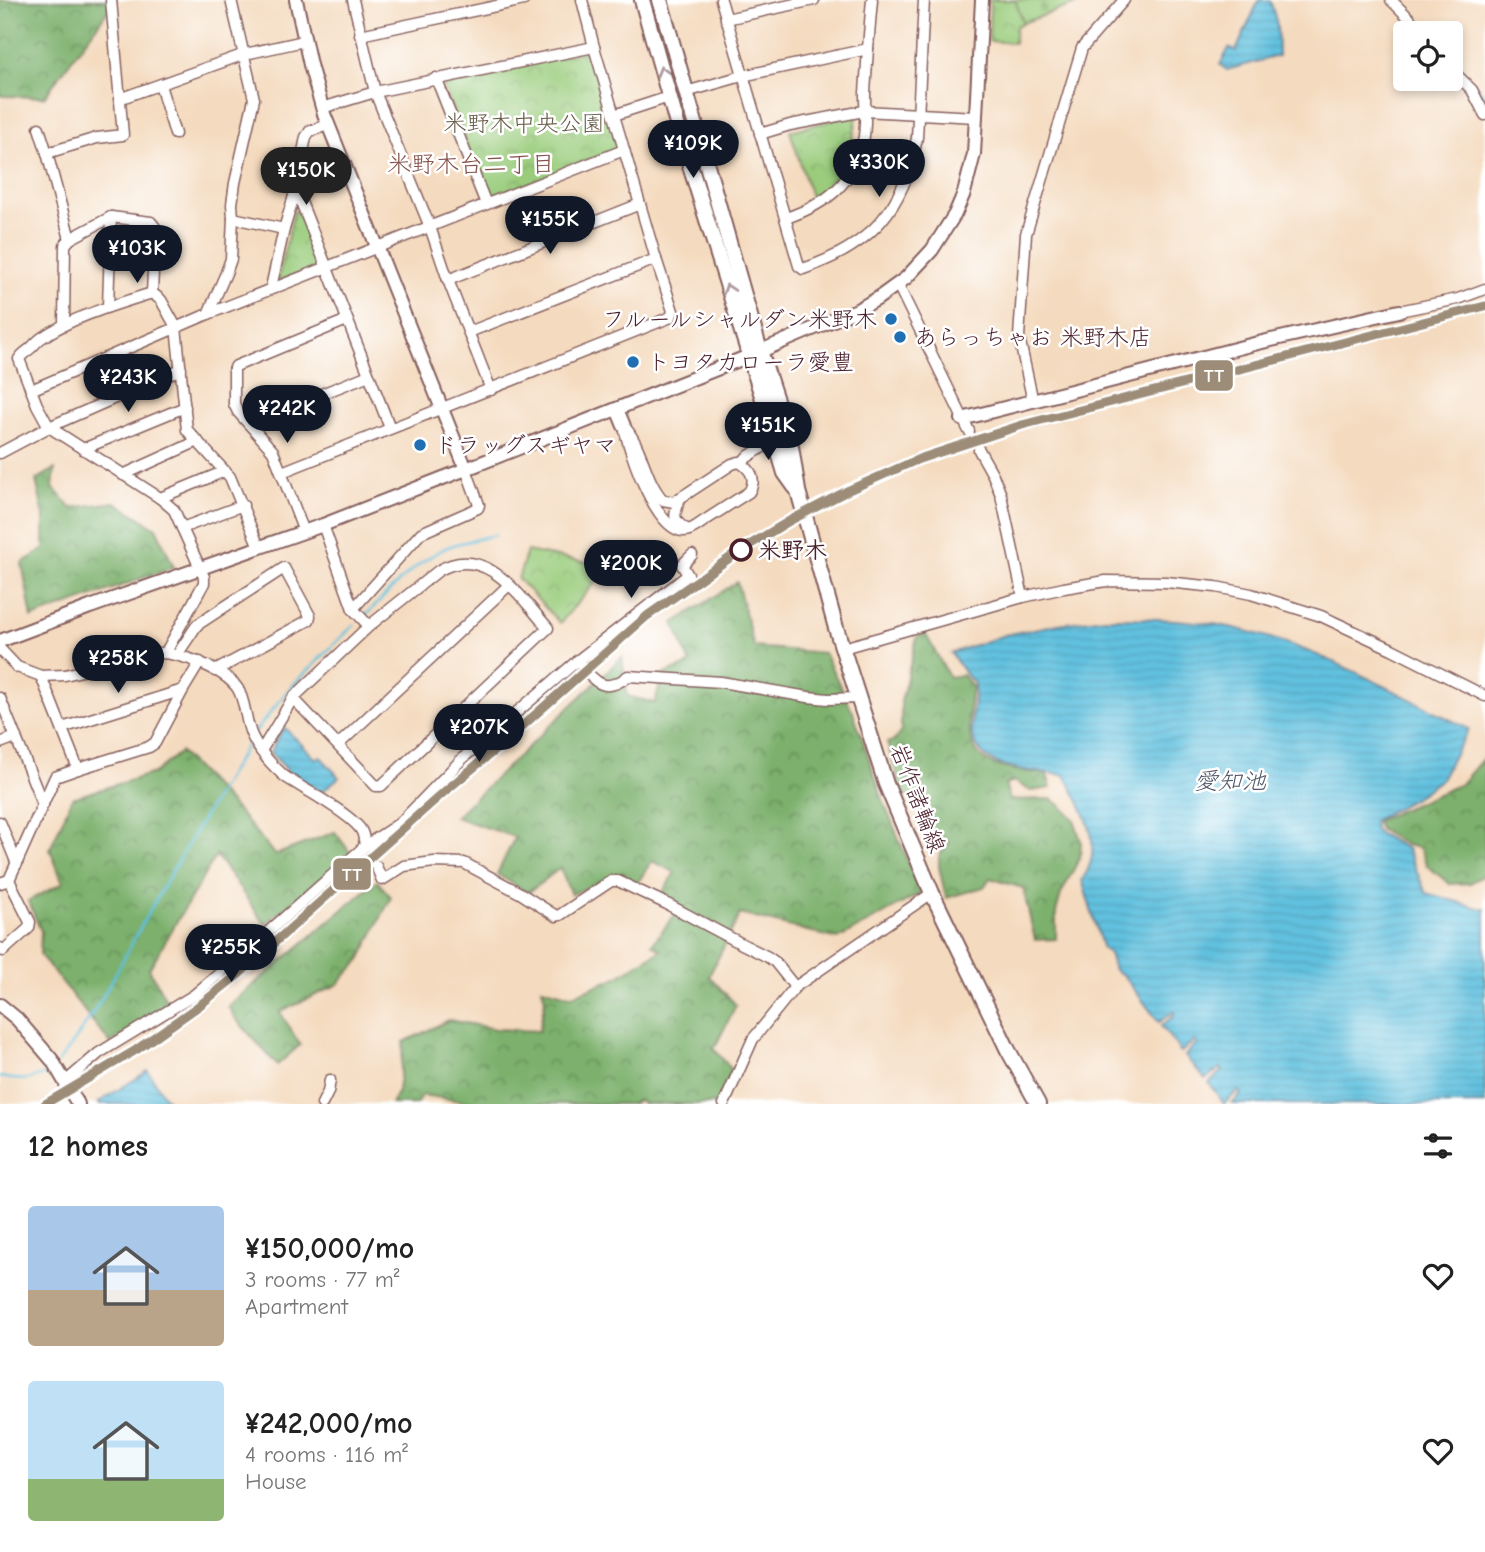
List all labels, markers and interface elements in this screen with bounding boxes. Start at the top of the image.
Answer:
map controls [1393,21,1463,91]
button: locate [1393,21,1463,91]
one-way arrow [655,65,670,77]
park label: 米野木中央公園 [444,110,605,137]
pin: ¥109K [644,120,742,180]
text: ¥109K [664,129,722,156]
pin: ¥330K [830,140,928,199]
pin: ¥150K [257,148,355,207]
text: ¥330K [849,148,909,175]
district label: 米野木台二丁目 [387,150,555,178]
text: ¥150K [277,156,335,183]
pin: ¥155K [501,196,599,256]
text: ¥155K [521,205,579,232]
pin: ¥103K [88,226,186,285]
text: ¥103K [108,234,166,261]
one-way arrow [722,283,736,295]
place label: フルールシャルダン米野木 [602,306,877,333]
marker: フルールシャルダン米野木 [883,311,899,327]
place label: あらっちゃお 米野木店 [914,324,1152,351]
marker: あらっちゃお 米野木店 [892,329,908,345]
place label: トヨタカローラ愛豊 [647,349,854,376]
pin: ¥243K [79,354,177,414]
marker: トヨタカローラ愛豊 [625,354,641,370]
line badge: TT [1194,359,1234,392]
text: ¥243K [99,363,157,390]
text: TT [1204,365,1224,387]
pin: ¥242K [238,386,336,445]
text: ¥242K [258,394,316,421]
pin: ¥151K [719,402,817,462]
text: ¥151K [741,411,795,438]
place label: ドラッグスギヤマ [434,432,617,459]
marker: ドラッグスギヤマ [412,437,428,453]
place label: 米野木 [758,537,827,564]
marker: 米野木 [730,539,752,561]
pin: ¥200K [582,540,680,600]
text: ¥200K [600,549,662,576]
pin: ¥258K [69,636,167,695]
text: ¥258K [88,644,148,671]
pin: ¥207K [430,704,528,764]
text: ¥207K [449,713,509,740]
street label: 岩作諸輪線 [884,740,951,857]
water label: 愛知池 [1194,767,1267,795]
line badge: TT [332,857,372,891]
text: TT [342,864,362,886]
pin: ¥255K [182,925,280,984]
text: ¥255K [201,933,261,960]
icon: filters [1419,1127,1457,1165]
text: 12 homes [28,1129,148,1164]
text: ¥150,000/mo [245,1231,414,1266]
icon: home [84,1234,168,1318]
icon: heart [1419,1257,1457,1295]
text: 3 rooms · 77 m² [245,1266,400,1293]
text: Apartment [245,1293,348,1320]
text: ¥242,000/mo [245,1406,413,1441]
icon: home [84,1409,168,1493]
icon: heart [1419,1432,1457,1470]
text: 4 rooms · 116 m² [245,1441,408,1468]
text: House [245,1468,307,1495]

